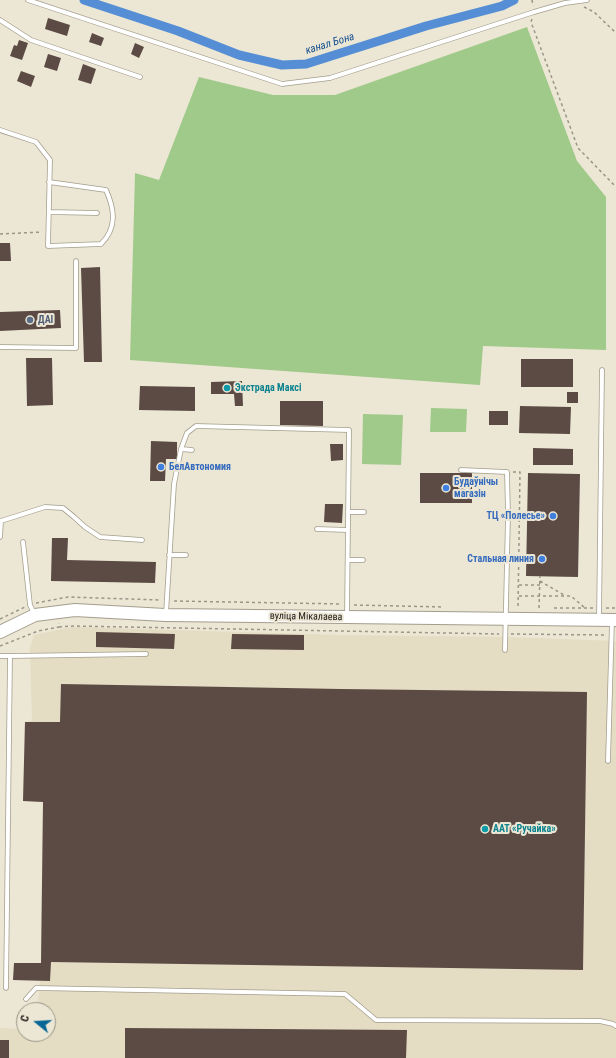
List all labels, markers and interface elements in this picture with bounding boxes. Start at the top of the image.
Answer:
water label: канал Бона [304,30,356,58]
place label: ДАІ [38,314,53,326]
marker: ДАІ [25,315,35,325]
place label: Экстрада Максі [235,382,301,394]
marker: Экстрада Максі [222,383,232,393]
place label: БелАвтономия [169,461,231,473]
marker: БелАвтономия [156,462,166,472]
place label: Будаўнічы магазін [454,476,498,500]
marker: Будаўнічы магазін [441,483,451,493]
place label: ТЦ «Полесье» [486,510,545,522]
marker: ТЦ «Полесье» [548,511,558,521]
place label: Стальная линия [467,553,534,565]
marker: Стальная линия [537,554,547,564]
street label: вуліца Мікалаева [270,610,342,624]
place label: ААТ «Ручайка» [493,823,556,835]
marker: ААТ «Ручайка» [480,824,490,834]
north arrow [16,1002,56,1042]
text: С [18,1013,32,1023]

